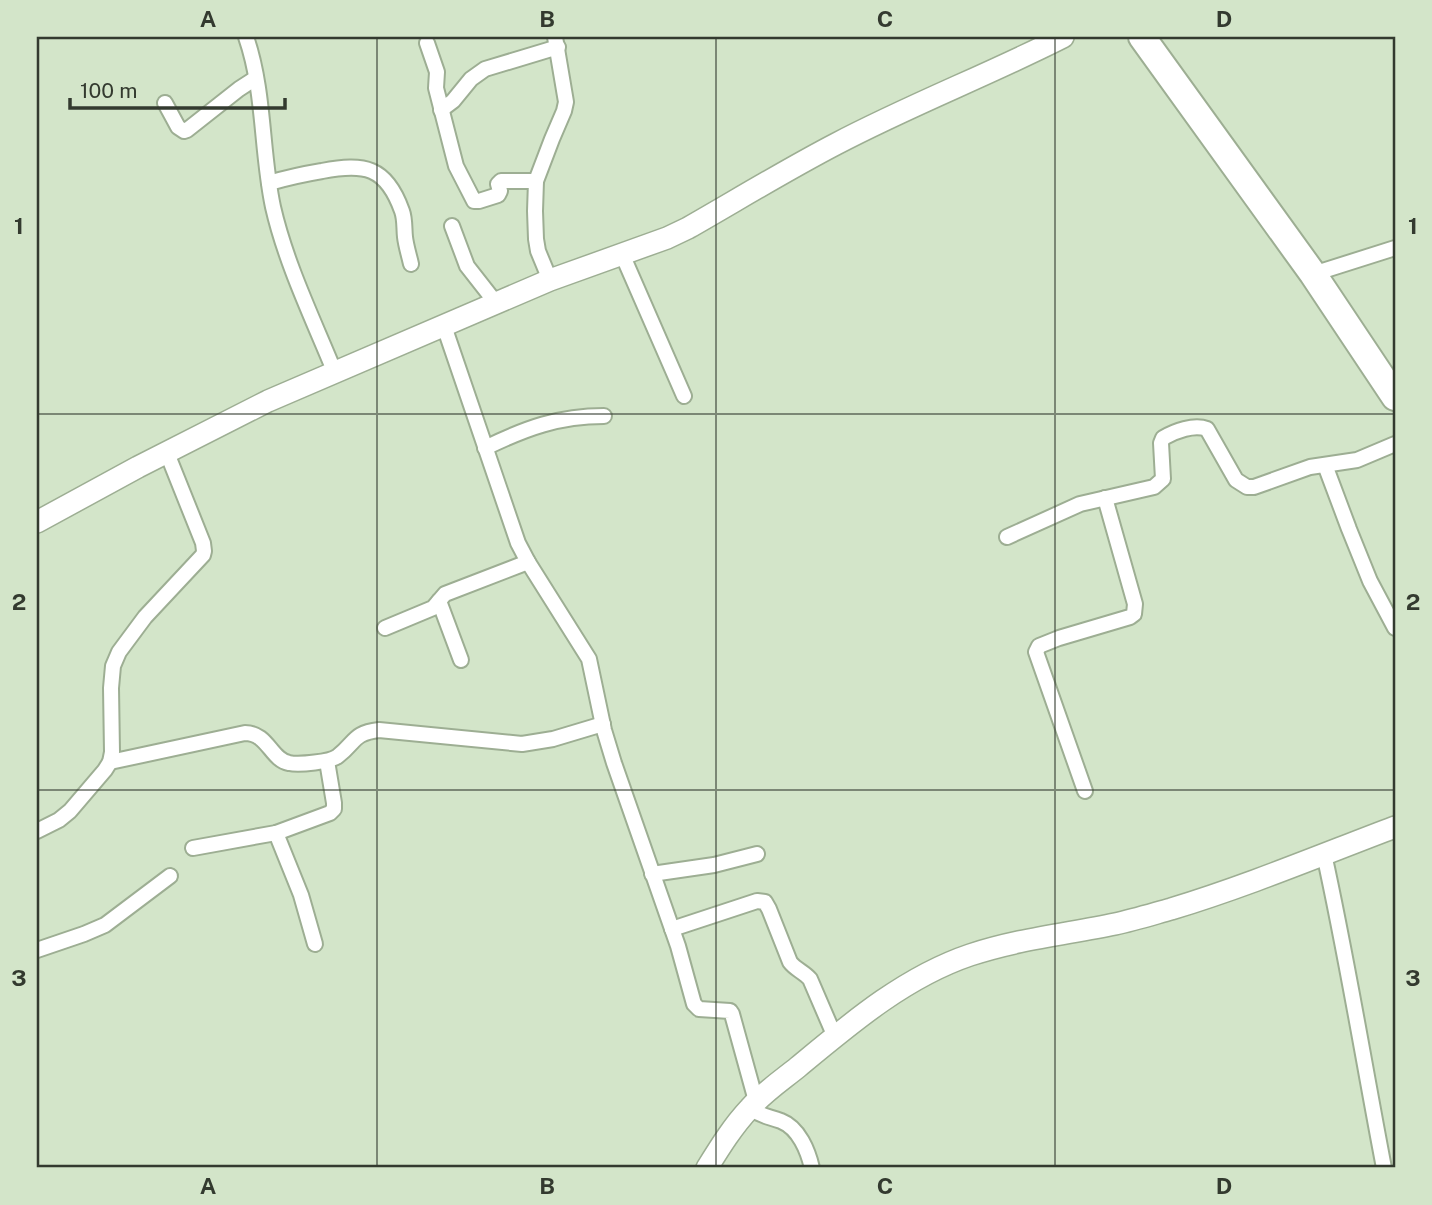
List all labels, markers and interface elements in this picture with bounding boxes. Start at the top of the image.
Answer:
text: A [200,5,217,32]
text: B [539,5,555,32]
text: C [877,5,893,32]
text: D [1216,5,1232,32]
scale bar [70,66,285,110]
text: 100 m [80,78,137,103]
text: 1 [14,212,24,239]
text: 1 [1408,212,1418,239]
text: 2 [12,588,26,615]
text: 2 [1406,588,1420,615]
text: 3 [11,964,27,991]
text: 3 [1405,964,1421,991]
text: A [200,1172,217,1199]
text: B [539,1172,555,1199]
text: C [877,1172,893,1199]
text: D [1216,1172,1232,1199]

